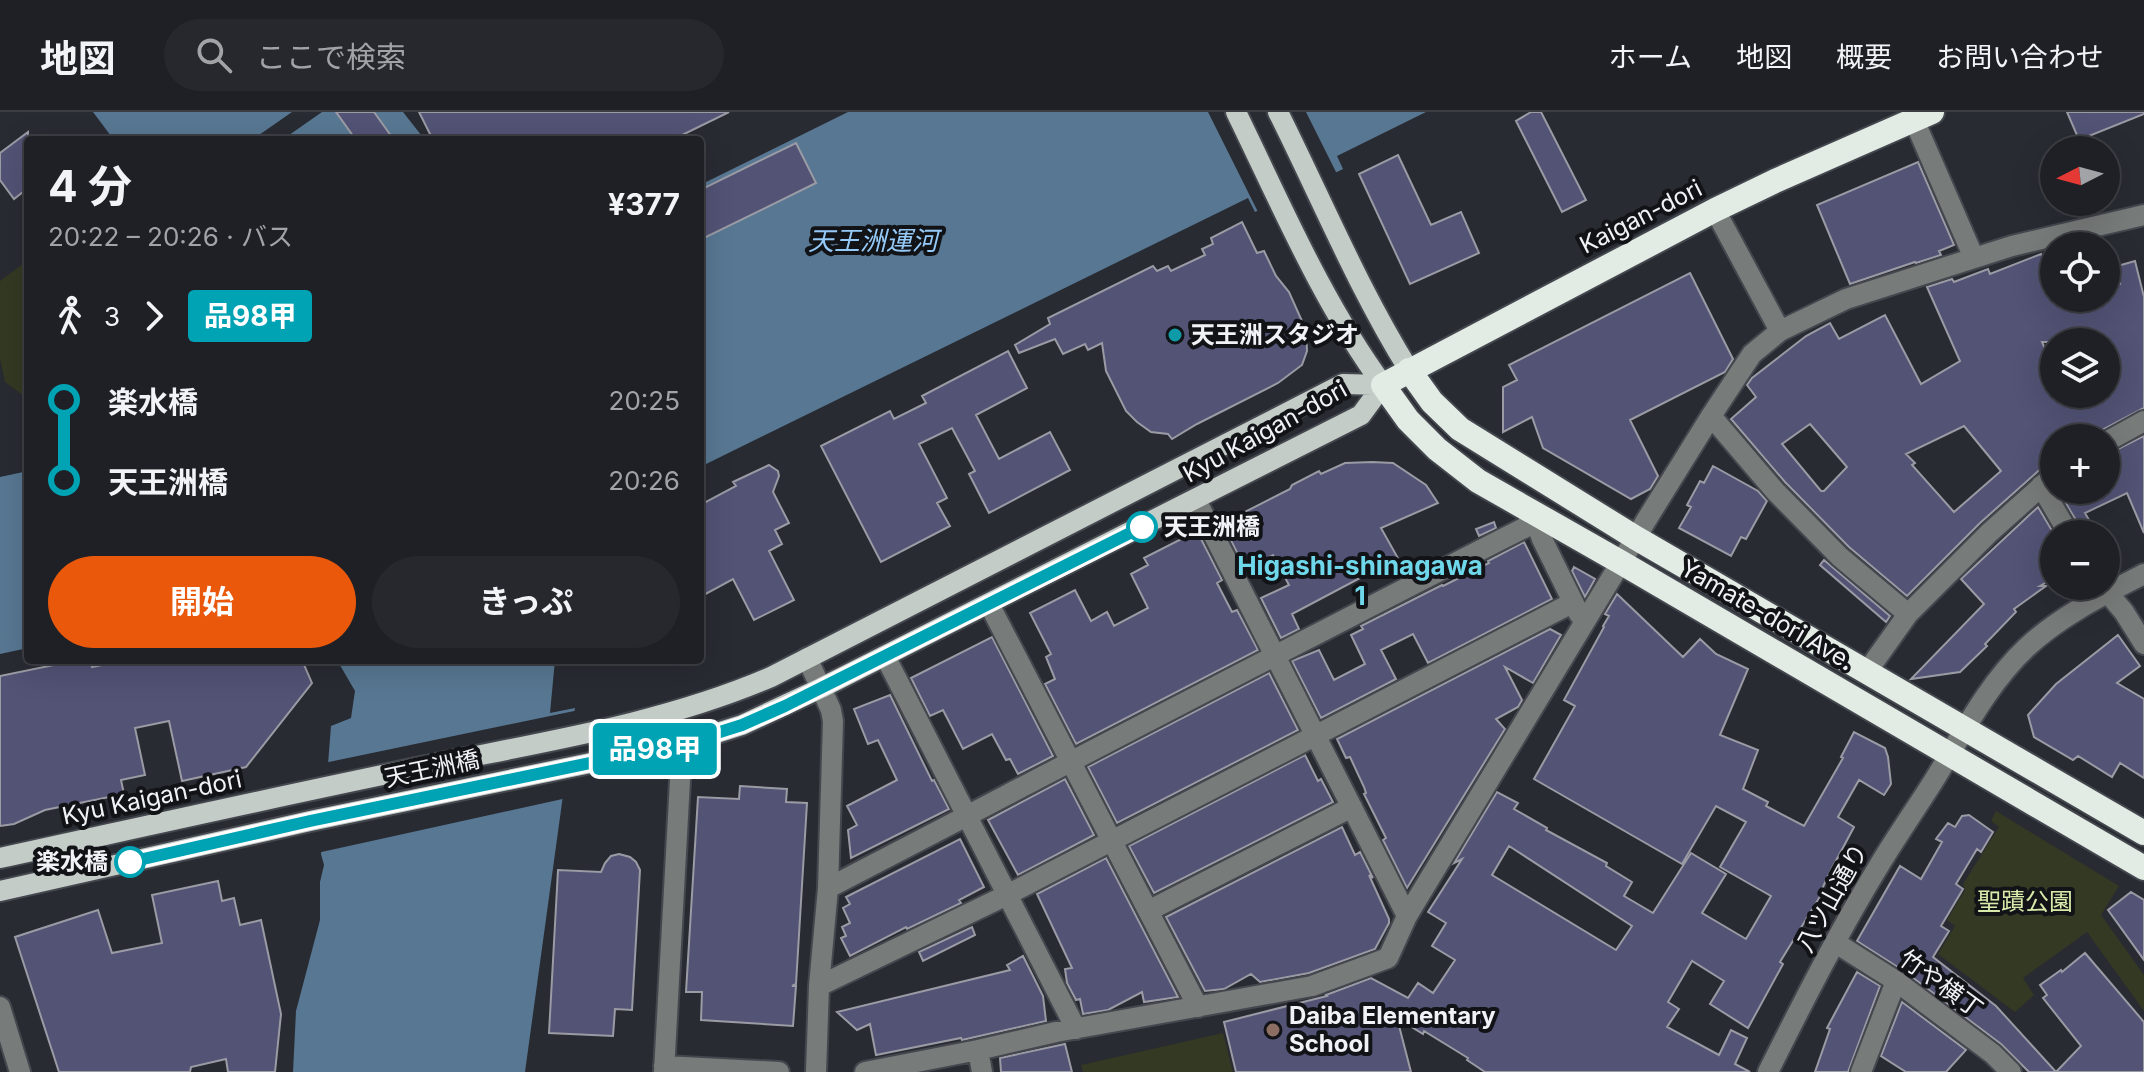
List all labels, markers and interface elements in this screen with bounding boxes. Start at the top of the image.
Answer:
search box [164,19,724,91]
icon: search [192,33,236,77]
text: 地図 [40,35,116,81]
text: ここで検索 [256,39,406,75]
text: ホーム [1609,40,1692,74]
text: 地図 [1736,40,1792,74]
text: 概要 [1836,40,1892,74]
text: お問い合わせ [1936,40,2104,74]
north arrow [2040,136,2120,216]
map controls [2040,136,2120,600]
text: 4 分 [48,159,132,213]
street label: Kaigan-dori [1575,173,1707,260]
text: ¥377 [608,186,680,222]
text: 20:22 – 20:26 · バス [48,221,293,252]
water label: 天王洲運河 [808,225,943,256]
button: locate [2040,232,2120,312]
icon: walk [48,294,92,338]
icon: forward [132,294,176,338]
text: 品98甲 [204,299,296,333]
text: 3 [104,301,120,332]
place label: 天王洲スタジオ [1191,320,1359,349]
marker: 天王洲スタジオ [1166,326,1184,344]
button: layers [2040,328,2120,408]
street label: Kyu Kaigan-dori [1178,375,1352,489]
text: 楽水橋 [108,384,198,420]
text: 20:25 [609,385,680,416]
button: + [2040,424,2120,504]
text: 天王洲橋 [108,464,228,500]
text: 20:26 [608,465,680,496]
marker: 天王洲橋 [1127,512,1157,542]
place label: 天王洲橋 [1164,512,1260,541]
button: − [2040,520,2120,600]
district label: Higashi-shinagawa 1 [1237,550,1483,611]
street label: Yamate-dori Ave. [1676,553,1859,676]
button: 開始 [48,556,356,648]
button: きっぷ [372,556,680,648]
line badge: 品98甲 [599,723,711,775]
text: 品98甲 [609,732,701,766]
street label: 天王洲橋 [382,744,482,793]
street label: Kyu Kaigan-dori [60,764,244,831]
street label: 八ツ山通り [1790,838,1873,957]
place label: 楽水橋 [36,847,108,876]
marker: 楽水橋 [115,847,145,877]
park label: 聖蹟公園 [1977,887,2073,916]
street label: 竹や横丁 [1894,944,1989,1024]
place label: Daiba Elementary School [1289,1001,1496,1058]
marker: Daiba Elementary School [1264,1021,1282,1039]

